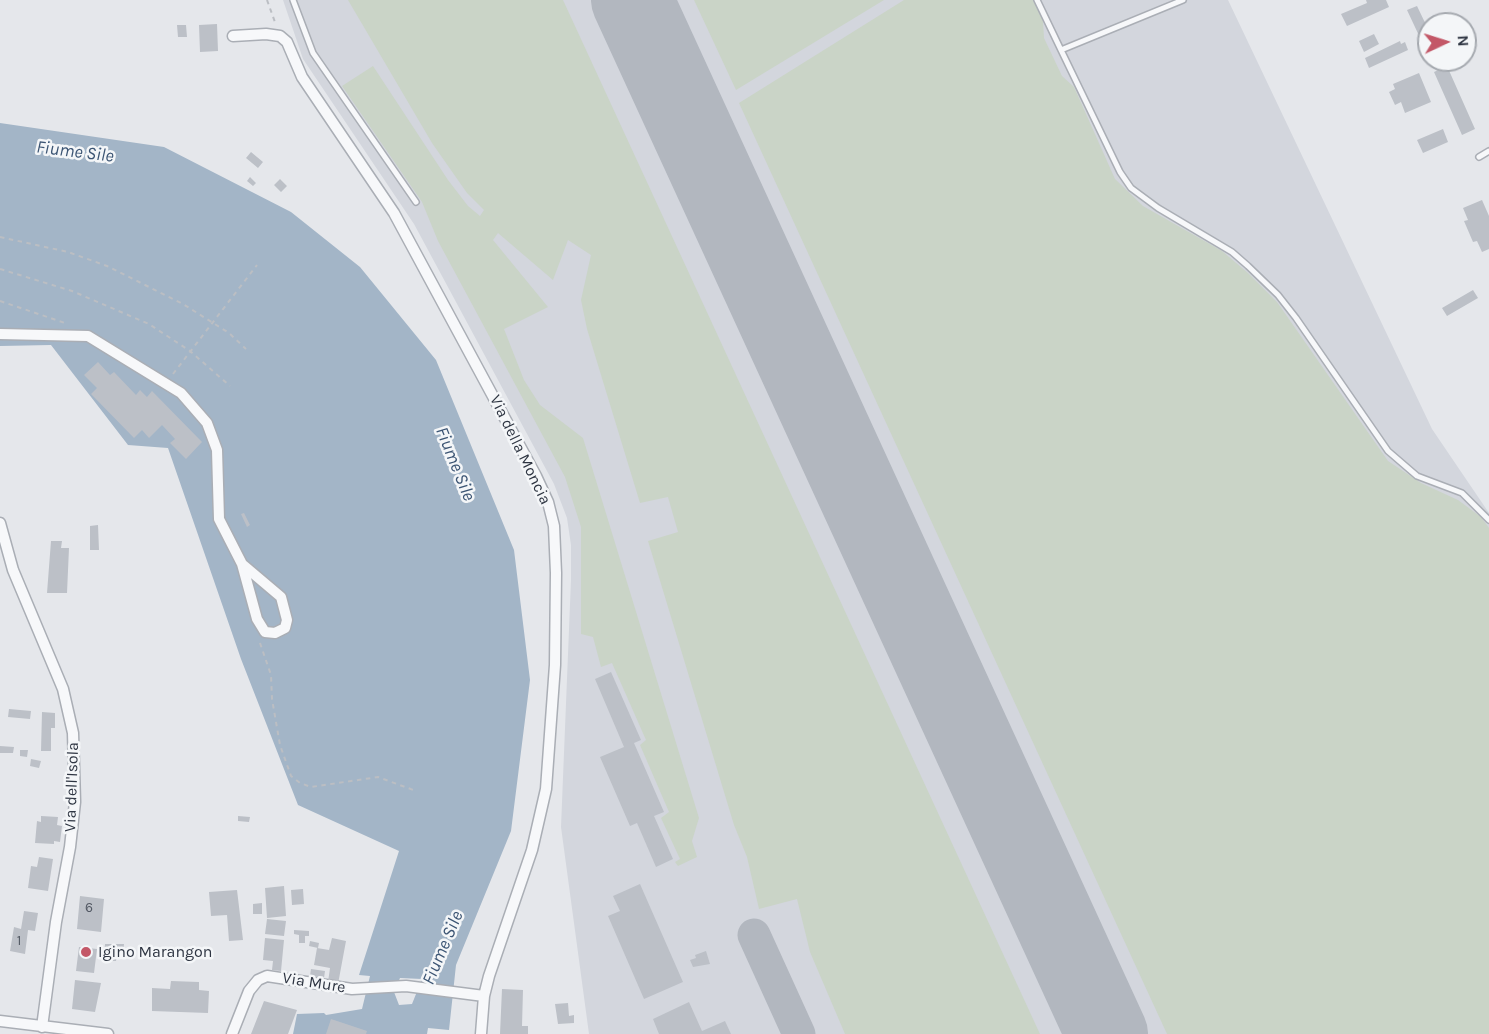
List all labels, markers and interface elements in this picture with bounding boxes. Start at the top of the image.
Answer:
north arrow [1417,12,1477,72]
text: N [1454,34,1473,47]
water label: Fiume Sile [35,137,115,167]
street label: Via della Moncia [485,392,555,508]
water label: Fiume Sile [430,424,480,504]
street label: Via dell'Isola [61,742,83,832]
house number: 6 [85,900,93,916]
water label: Fiume Sile [418,908,468,988]
house number: 1 [17,933,21,949]
place label: Igino Marangon [98,942,213,962]
marker: Igino Marangon [79,945,93,959]
street label: Via Mure [281,969,347,997]

